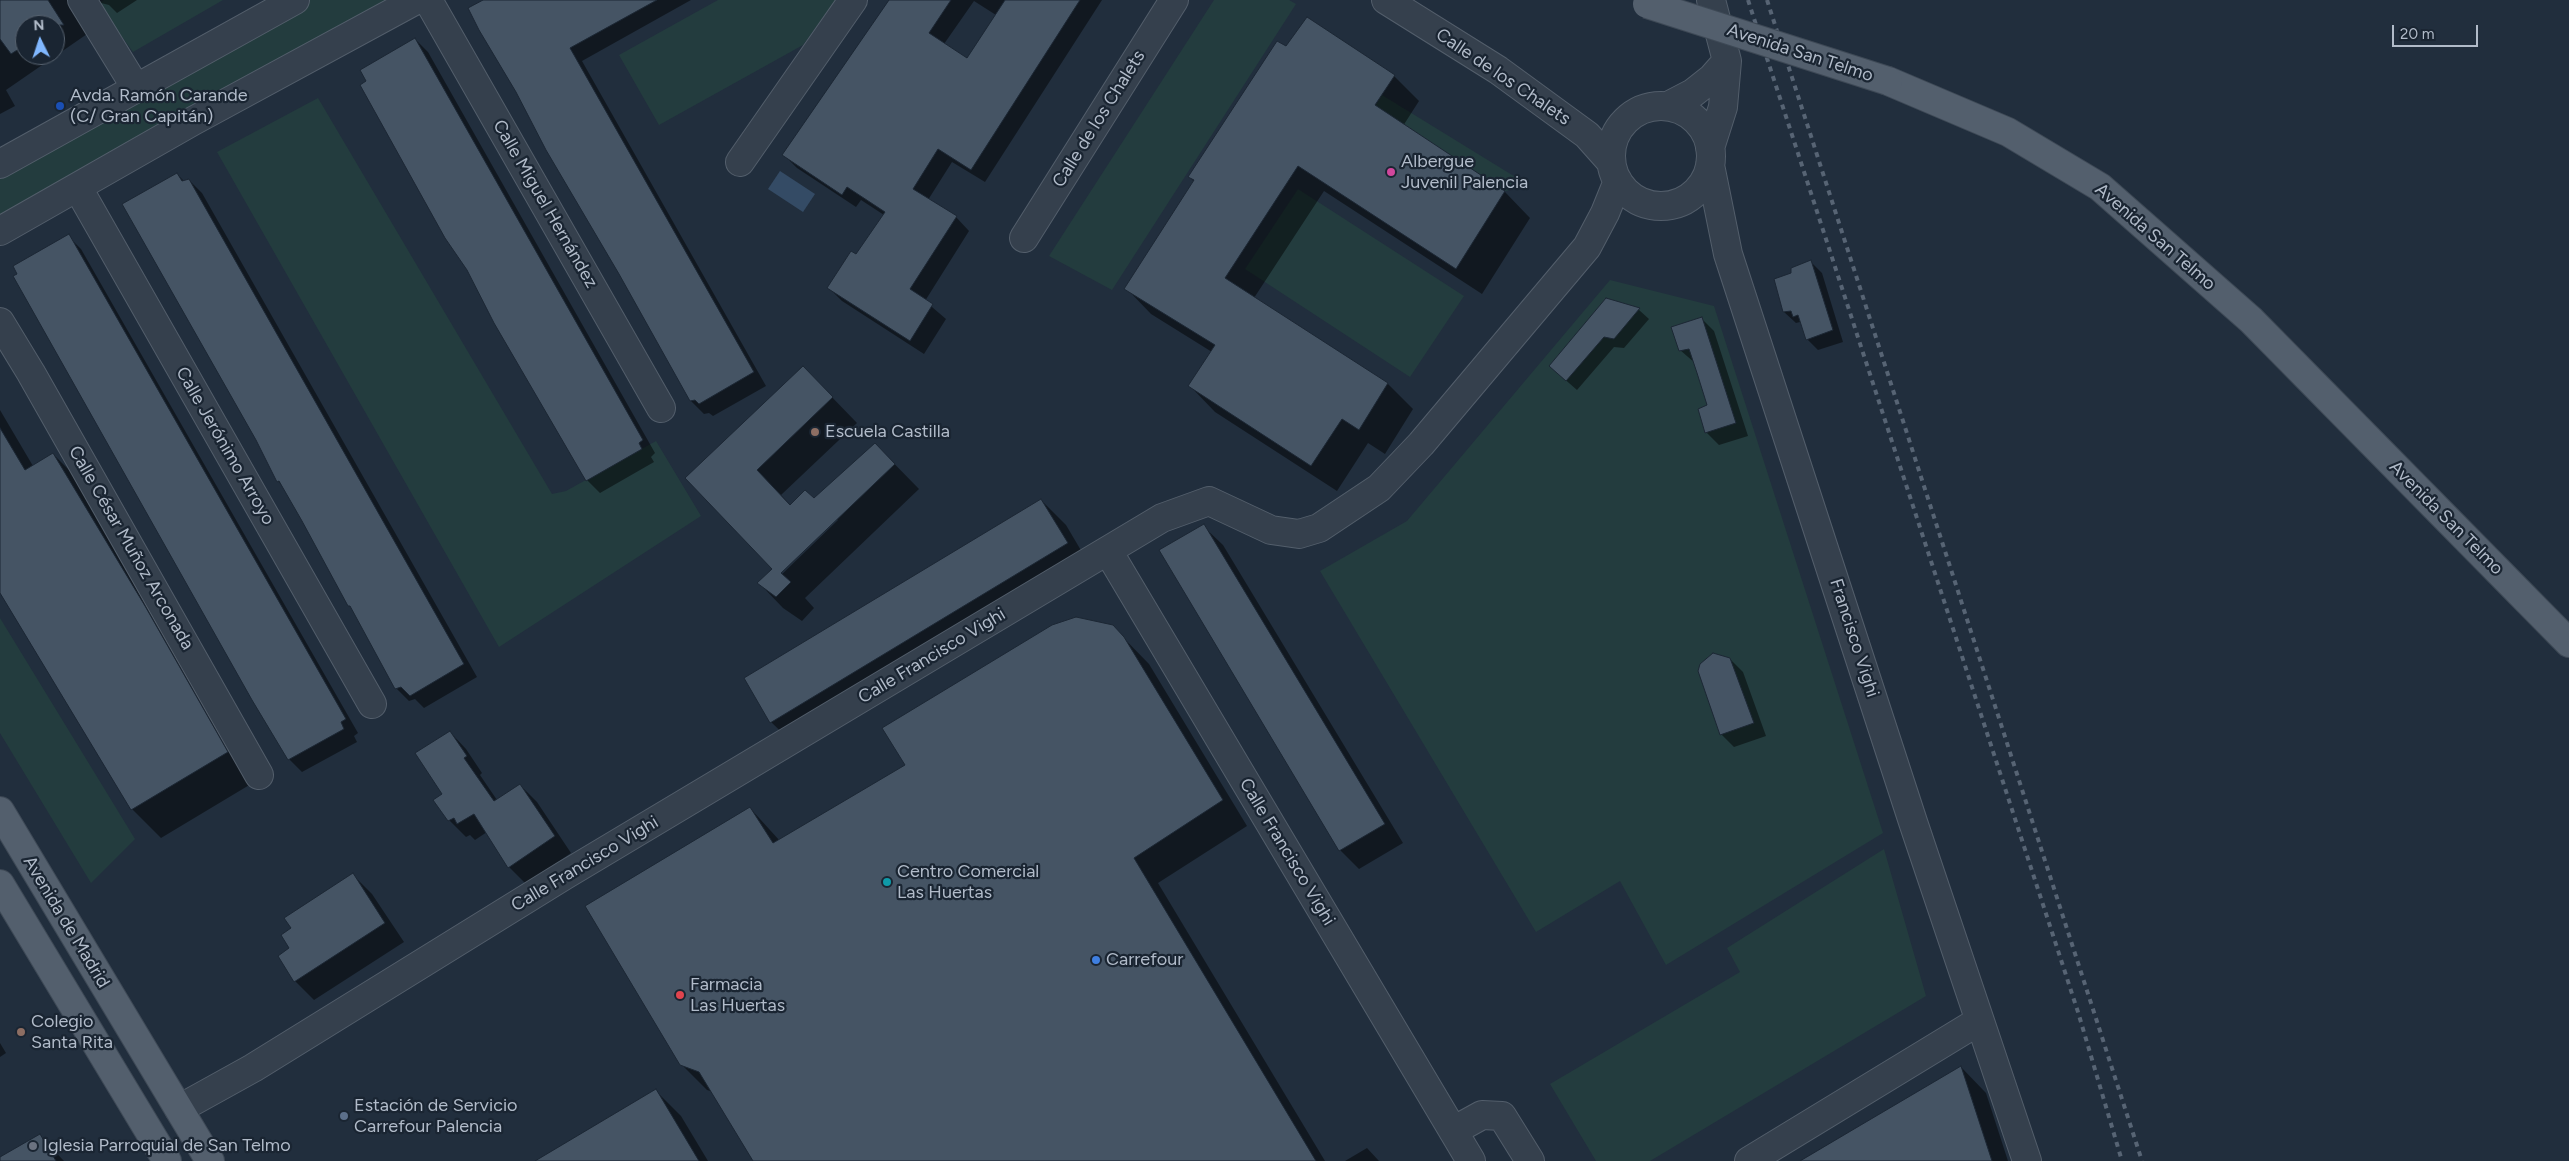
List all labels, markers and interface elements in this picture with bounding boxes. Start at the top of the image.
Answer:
north arrow [15,15,65,65]
scale bar [2394,15,2480,47]
text: N [33,17,45,34]
street label: Avenida San Telmo [1724,19,1876,87]
street label: Calle de los Chalets [1432,24,1574,130]
text: 20 m [2400,25,2434,43]
street label: Calle de los Chalets [1048,46,1150,192]
place label: Avda. Ramón Carande (C/ Gran Capitán) [70,85,248,128]
marker: Avda. Ramón Carande (C/ Gran Capitán) [54,100,66,112]
street label: Calle Miguel Hernández [488,116,602,292]
place label: Albergue Juvenil Palencia [1401,151,1528,193]
marker: Albergue Juvenil Palencia [1385,166,1397,178]
street label: Avenida San Telmo [2090,179,2220,295]
street label: Calle Jerónimo Arroyo [171,363,279,529]
place label: Escuela Castilla [825,421,950,443]
marker: Escuela Castilla [809,426,821,438]
street label: Calle César Muñoz Arconada [64,442,198,654]
street label: Avenida San Telmo [2384,456,2508,580]
street label: Francisco Vighi [1825,576,1883,700]
street label: Calle Francisco Vighi [855,604,1009,708]
street label: Calle Francisco Vighi [1235,775,1339,929]
street label: Calle Francisco Vighi [508,812,662,916]
street label: Avenida de Madrid [18,852,114,992]
place label: Centro Comercial Las Huertas [897,861,1039,904]
marker: Centro Comercial Las Huertas [881,876,893,888]
place label: Carrefour [1106,949,1183,971]
marker: Carrefour [1090,954,1102,966]
place label: Farmacia Las Huertas [690,974,785,1016]
marker: Farmacia Las Huertas [674,989,686,1001]
place label: Colegio Santa Rita [31,1011,113,1054]
marker: Colegio Santa Rita [15,1026,27,1038]
place label: Estación de Servicio Carrefour Palencia [354,1095,518,1138]
marker: Estación de Servicio Carrefour Palencia [338,1110,350,1122]
place label: Iglesia Parroquial de San Telmo [43,1135,291,1157]
marker: Iglesia Parroquial de San Telmo [27,1140,39,1152]

